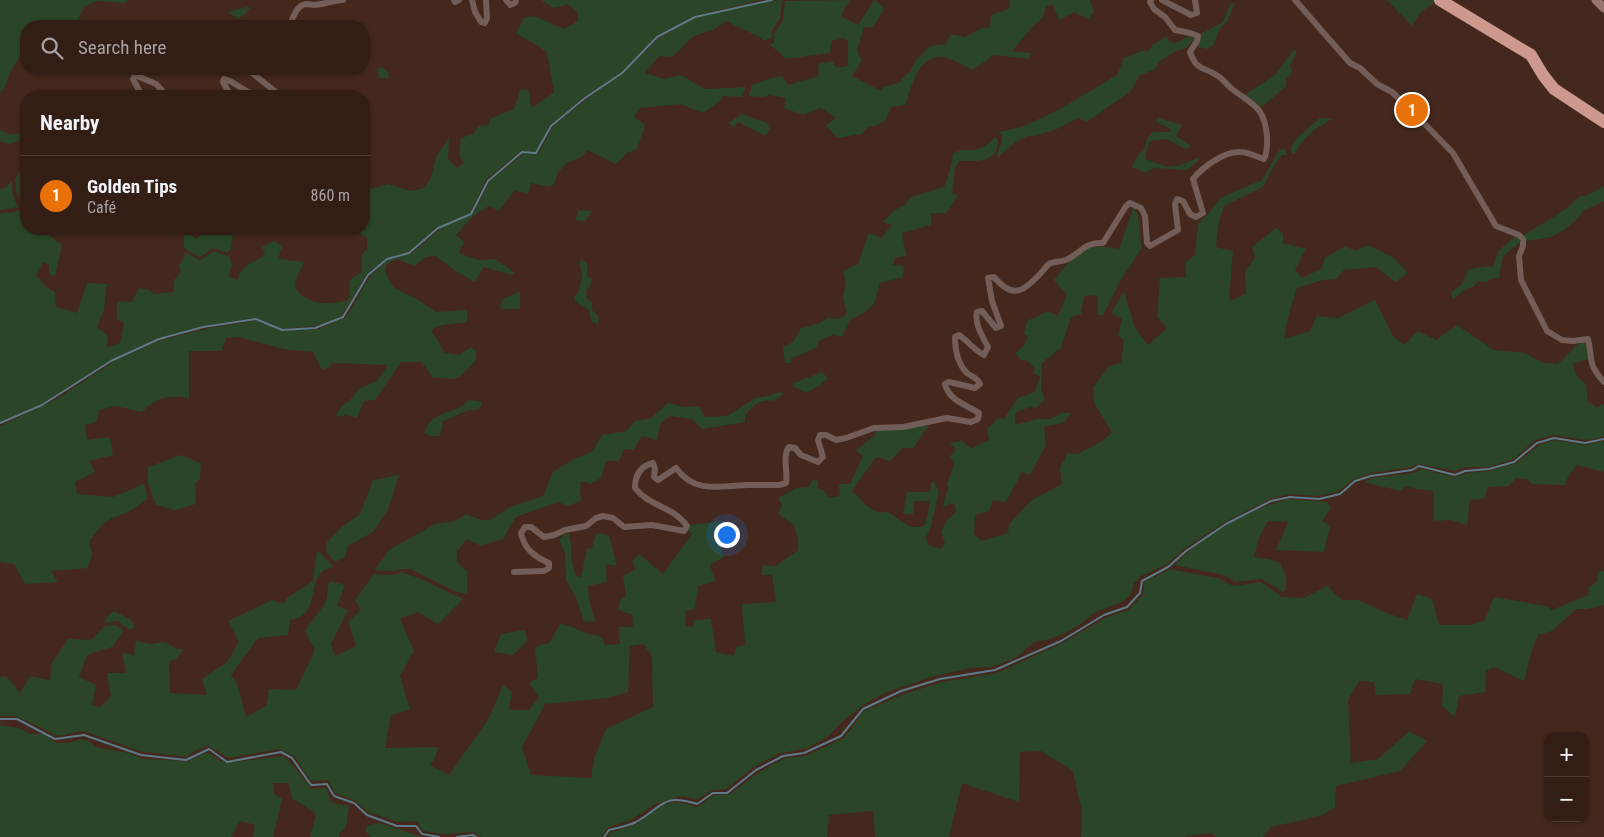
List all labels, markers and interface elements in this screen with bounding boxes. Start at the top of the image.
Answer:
search box [20,20,370,75]
icon: search [38,34,66,62]
text: Search here [78,36,166,59]
pin: 1 [1396,91,1428,129]
text: Nearby [40,111,99,135]
text: Golden Tips [87,175,177,198]
text: 1 [52,186,60,205]
text: 860 m [311,186,350,205]
text: Café [87,198,116,217]
your location [714,522,740,548]
map controls [1544,732,1589,822]
button: + [1544,732,1589,777]
button: − [1544,777,1589,822]

